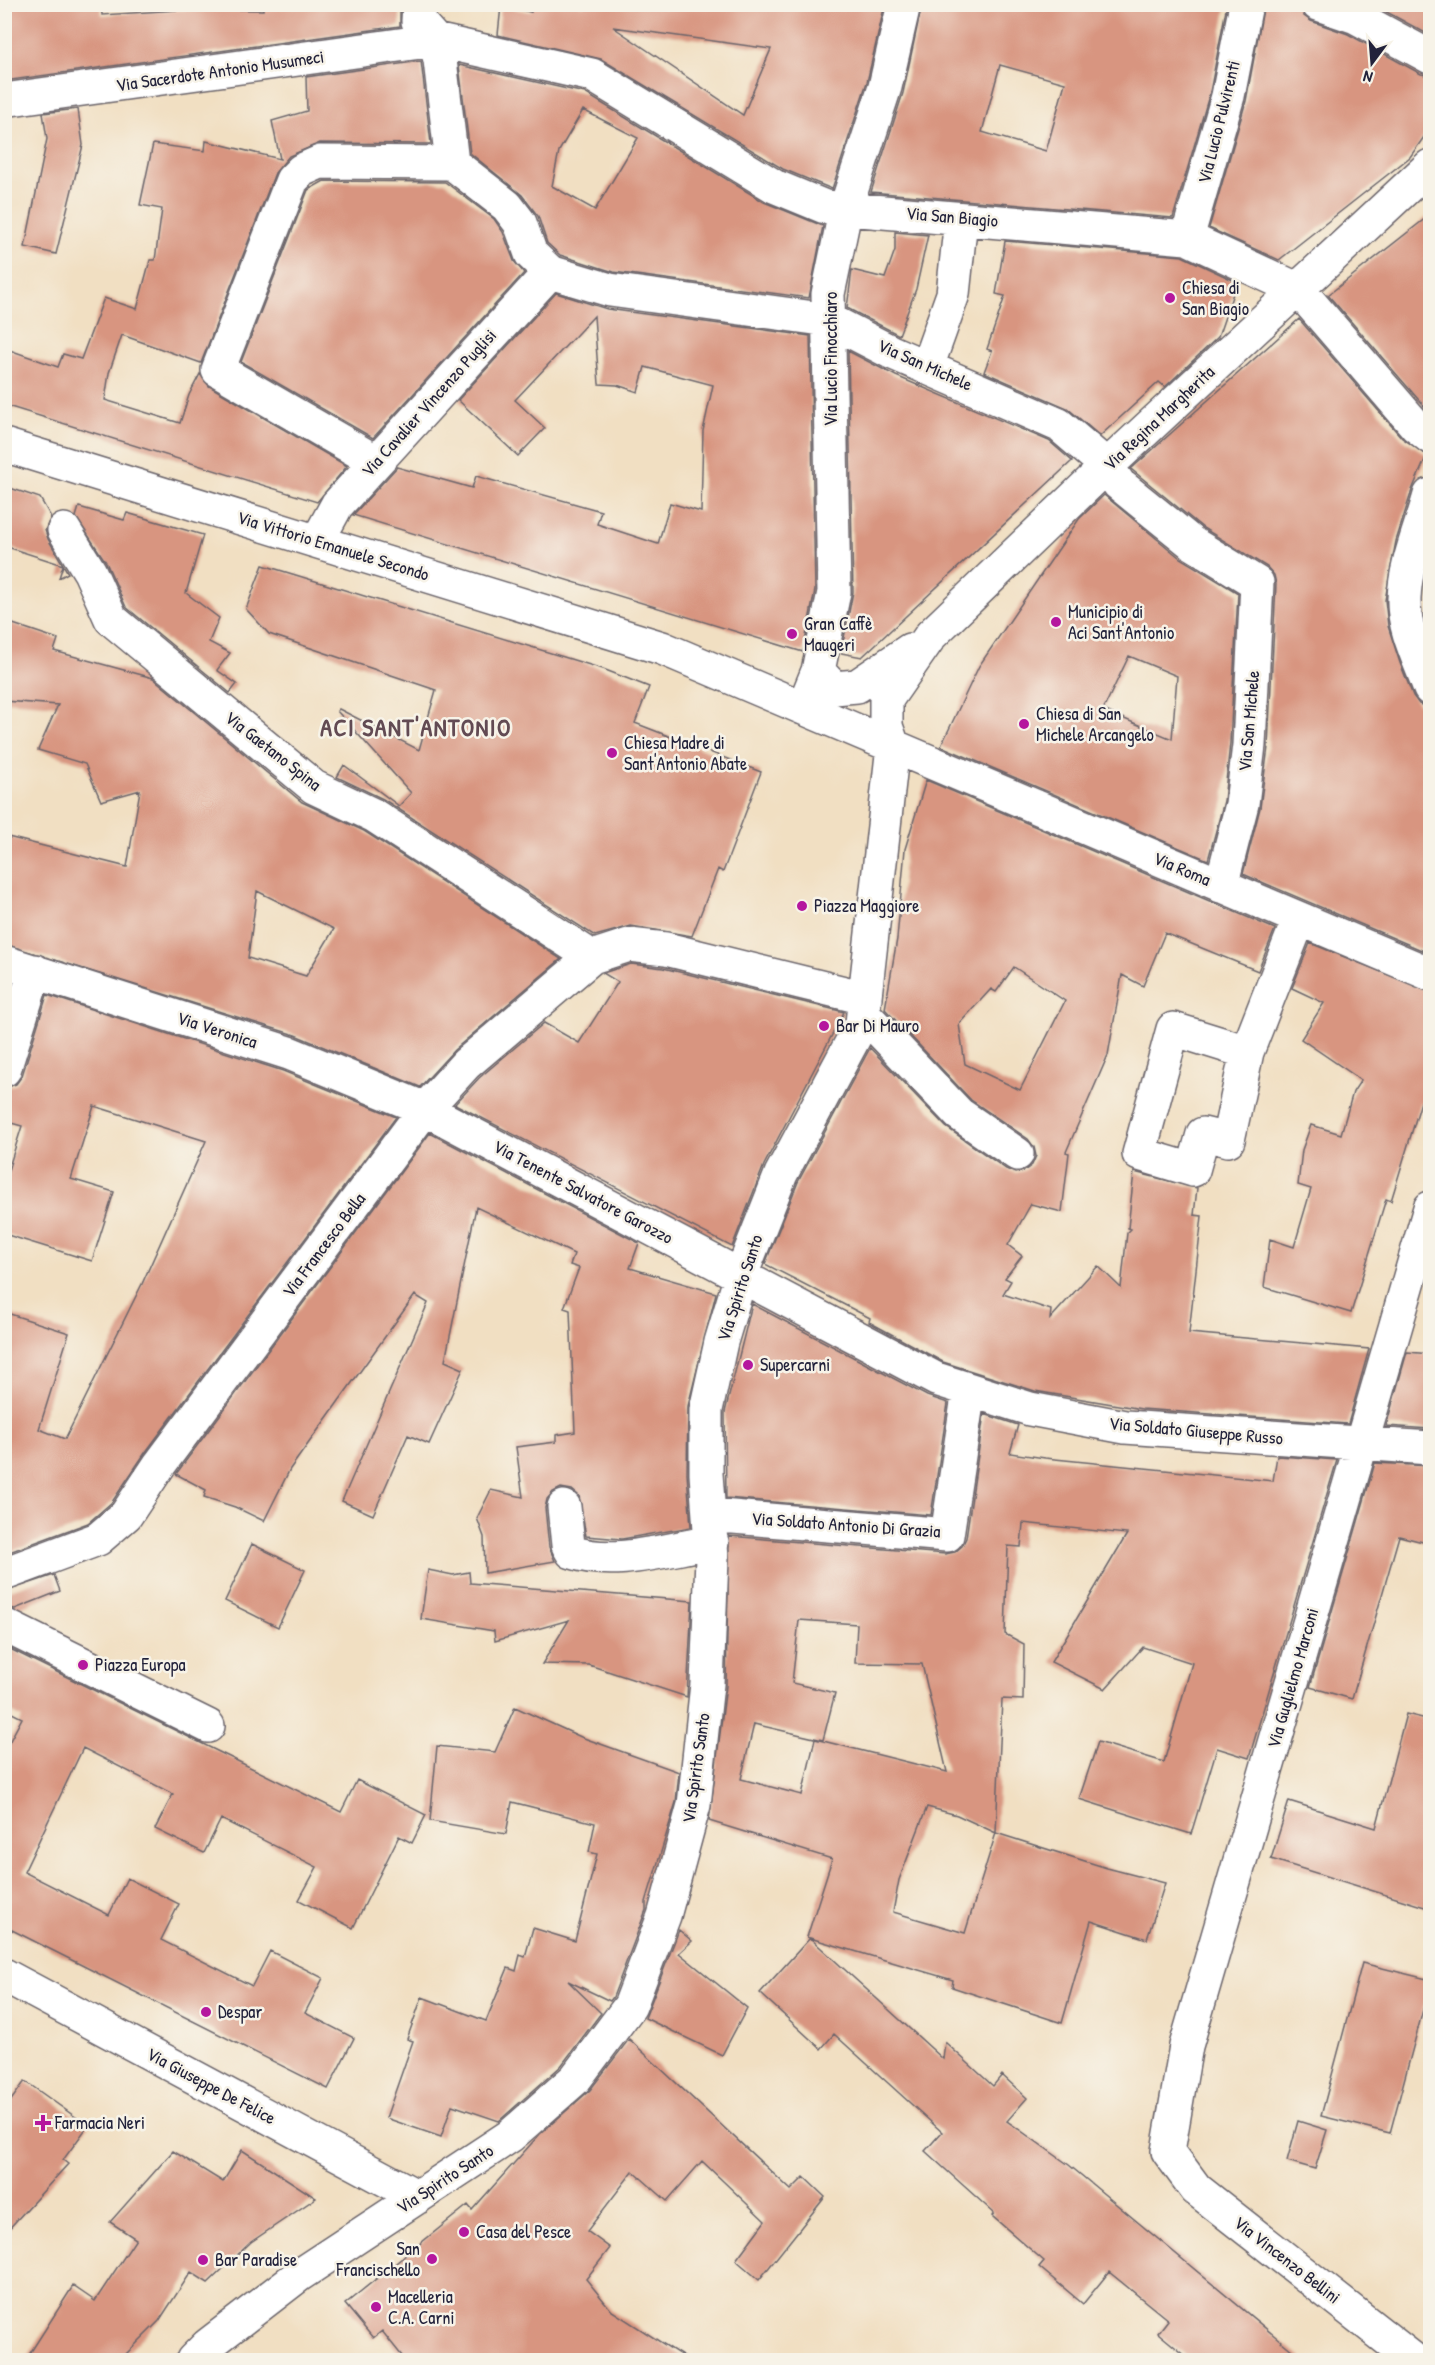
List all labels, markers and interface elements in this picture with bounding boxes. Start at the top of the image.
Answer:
north arrow [1342,33,1402,93]
street label: Via Sacerdote Antonio Musumeci [114,44,326,97]
street label: Via Lucio Pulvirenti [1191,58,1246,186]
text: N [1360,66,1375,89]
street label: Via San Biagio [905,200,999,233]
place label: Chiesa di San Biagio [1182,275,1249,321]
marker: Chiesa di San Biagio [1163,291,1177,305]
street label: Via Lucio Finocchiaro [818,292,843,426]
street label: Via Cavalier Vincenzo Puglisi [355,323,502,482]
street label: Via San Michele [874,333,977,397]
street label: Via Regina Margherita [1098,359,1220,476]
street label: Via Vittorio Emanuele Secondo [234,504,432,587]
place label: Municipio di Aci Sant'Antonio [1068,599,1174,645]
place label: Gran Caffè Maugeri [804,611,872,657]
marker: Municipio di Aci Sant'Antonio [1049,615,1063,629]
marker: Gran Caffè Maugeri [785,627,799,641]
street label: Via San Michele [1232,669,1265,773]
place label: Chiesa di San Michele Arcangelo [1036,701,1154,747]
street label: Via Gaetano Spina [220,705,327,796]
district label: ACI SANT'ANTONIO [320,711,512,743]
marker: Chiesa di San Michele Arcangelo [1017,717,1031,731]
place label: Chiesa Madre di Sant'Antonio Abate [624,730,747,776]
marker: Chiesa Madre di Sant'Antonio Abate [605,746,619,760]
street label: Via Roma [1150,845,1215,892]
place label: Piazza Maggiore [814,893,920,918]
marker: Piazza Maggiore [795,899,809,913]
street label: Via Veronica [174,1005,260,1054]
place label: Bar Di Mauro [836,1013,919,1038]
marker: Bar Di Mauro [817,1019,831,1033]
street label: Via Tenente Salvatore Garozzo [489,1133,678,1250]
street label: Via Francesco Bella [276,1187,371,1302]
street label: Via Spirito Santo [711,1231,769,1344]
place label: Supercarni [760,1352,830,1377]
marker: Supercarni [741,1358,755,1372]
street label: Via Soldato Giuseppe Russo [1108,1410,1284,1451]
street label: Via Soldato Antonio Di Grazia [751,1505,941,1544]
street label: Via Guglielmo Marconi [1261,1605,1324,1751]
place label: Piazza Europa [95,1652,185,1677]
marker: Piazza Europa [76,1658,90,1672]
street label: Via Spirito Santo [675,1711,716,1825]
place label: Despar [218,1999,262,2024]
marker: Despar [199,2005,213,2019]
street label: Via Giuseppe De Felice [142,2041,280,2130]
place label: Farmacia Neri [54,2110,145,2135]
marker: Farmacia Neri [36,2116,50,2130]
street label: Via Spirito Santo [391,2138,498,2219]
street label: Via Vincenzo Bellini [1229,2210,1346,2309]
place label: Casa del Pesce [476,2219,571,2244]
marker: Casa del Pesce [457,2225,471,2239]
place label: San Francischello [335,2236,420,2282]
place label: Bar Paradise [215,2247,297,2272]
marker: San Francischello [425,2252,439,2266]
marker: Bar Paradise [196,2253,210,2267]
place label: Macelleria C.A. Carni [388,2284,455,2330]
marker: Macelleria C.A. Carni [369,2300,383,2314]

